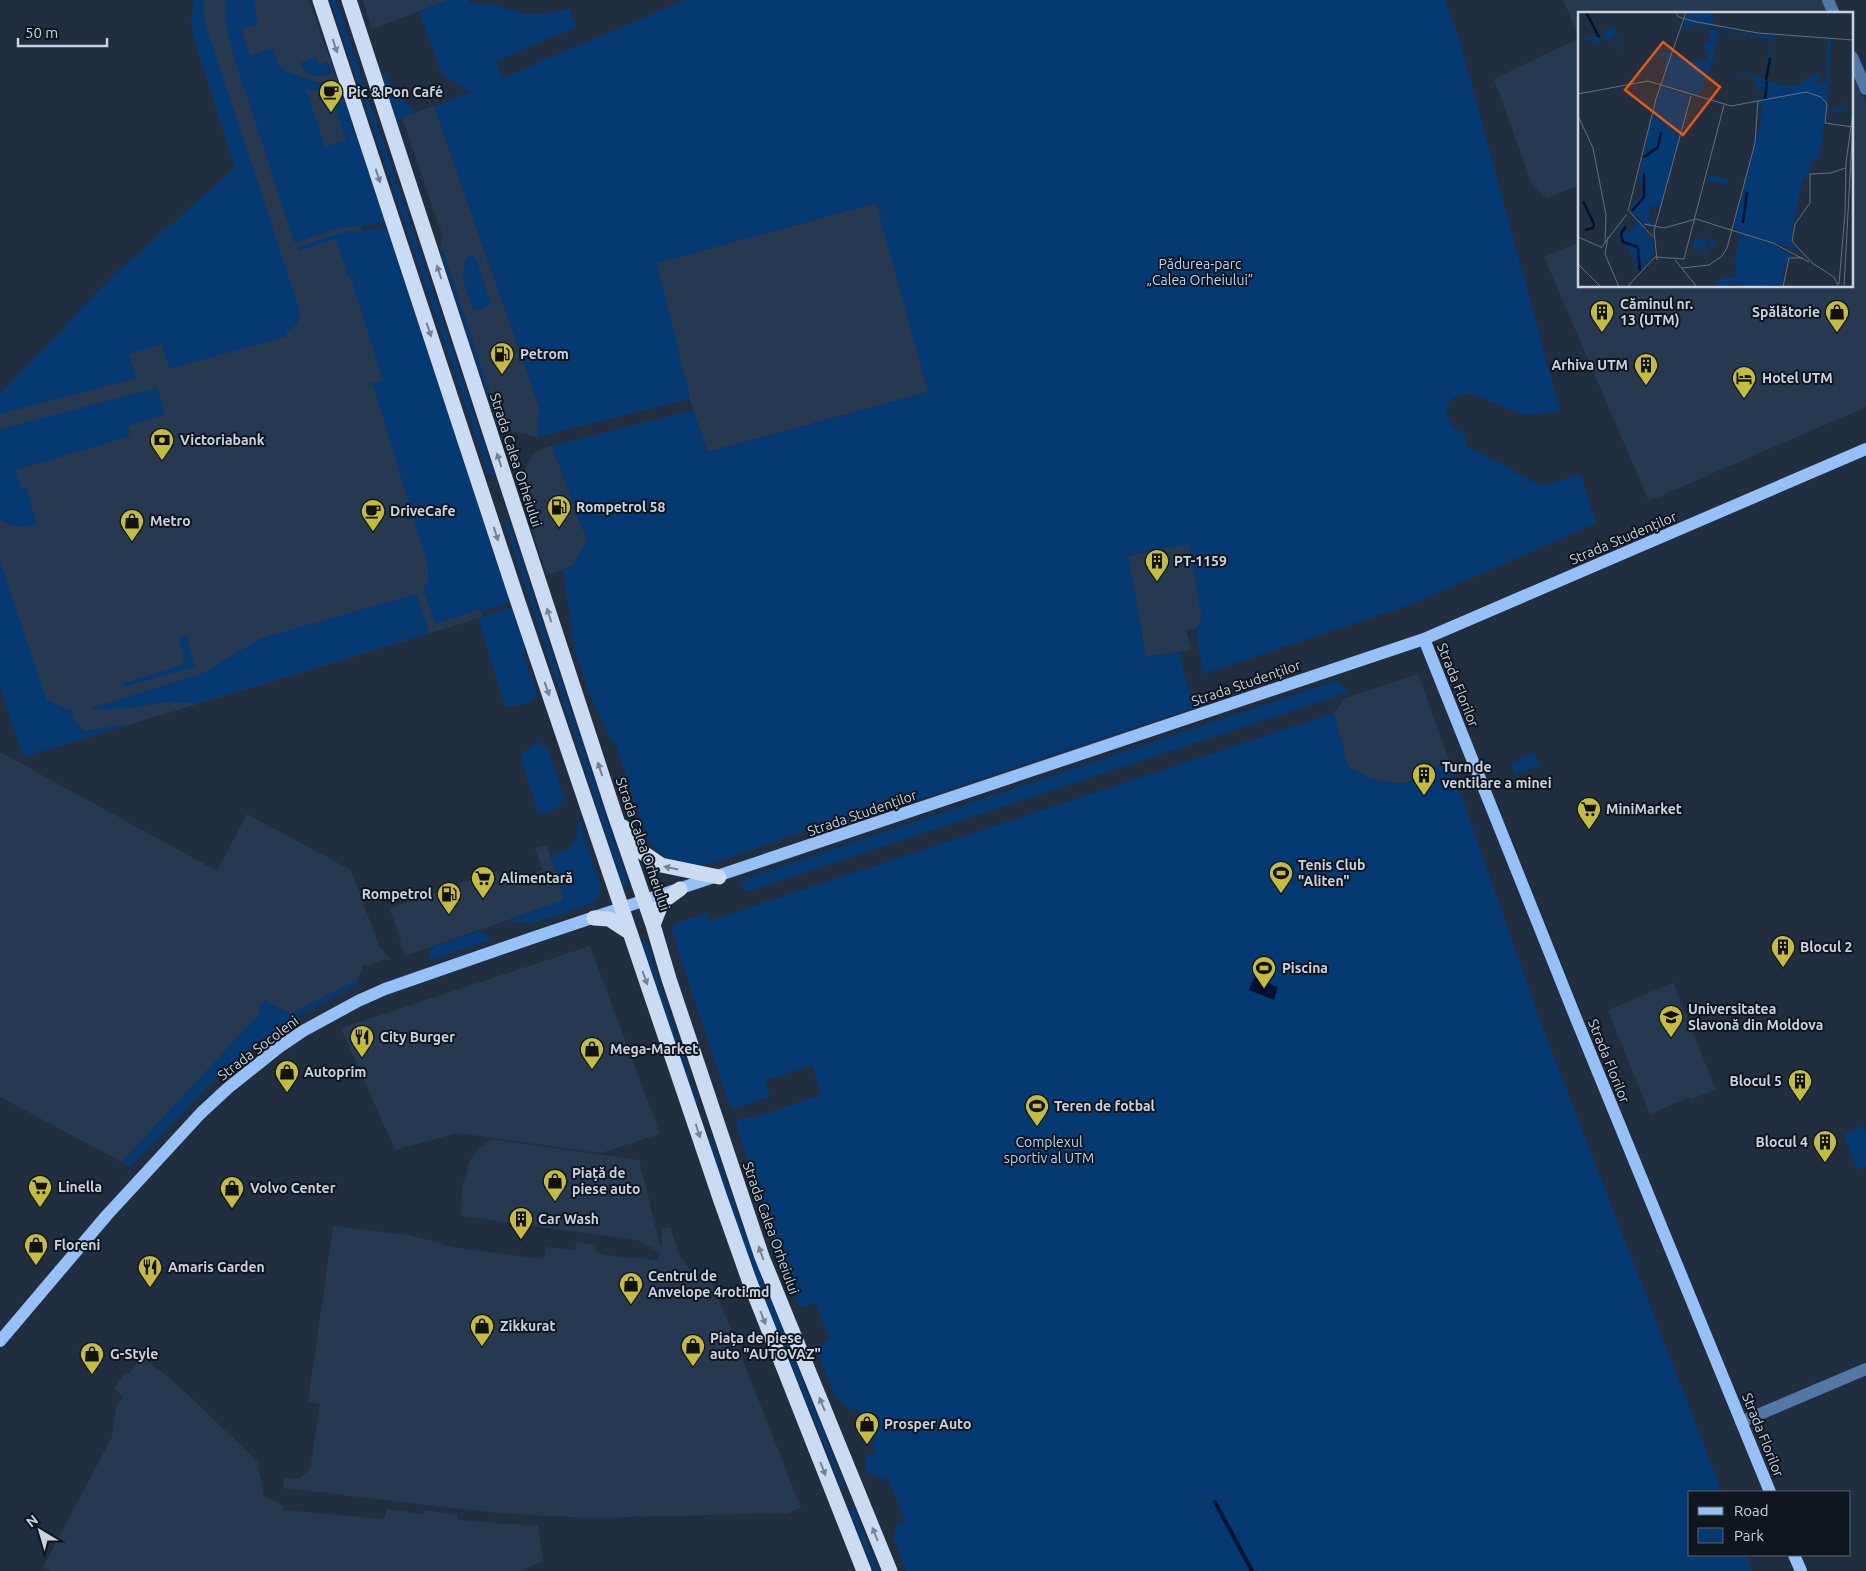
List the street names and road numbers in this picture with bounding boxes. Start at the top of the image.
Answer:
street label: Strada Calea Orheiului [487,391,545,529]
street label: Strada Studenților [1567,508,1680,568]
street label: Strada Florilor [1434,641,1482,730]
street label: Strada Studenților [1189,657,1303,709]
street label: Strada Calea Orheiului [613,775,673,913]
street label: Strada Studenților [805,787,919,839]
street label: Strada Socoleni [214,1012,302,1084]
street label: Strada Florilor [1585,1017,1633,1106]
street label: Strada Calea Orheiului [740,1160,802,1296]
street label: Strada Florilor [1739,1391,1787,1480]

